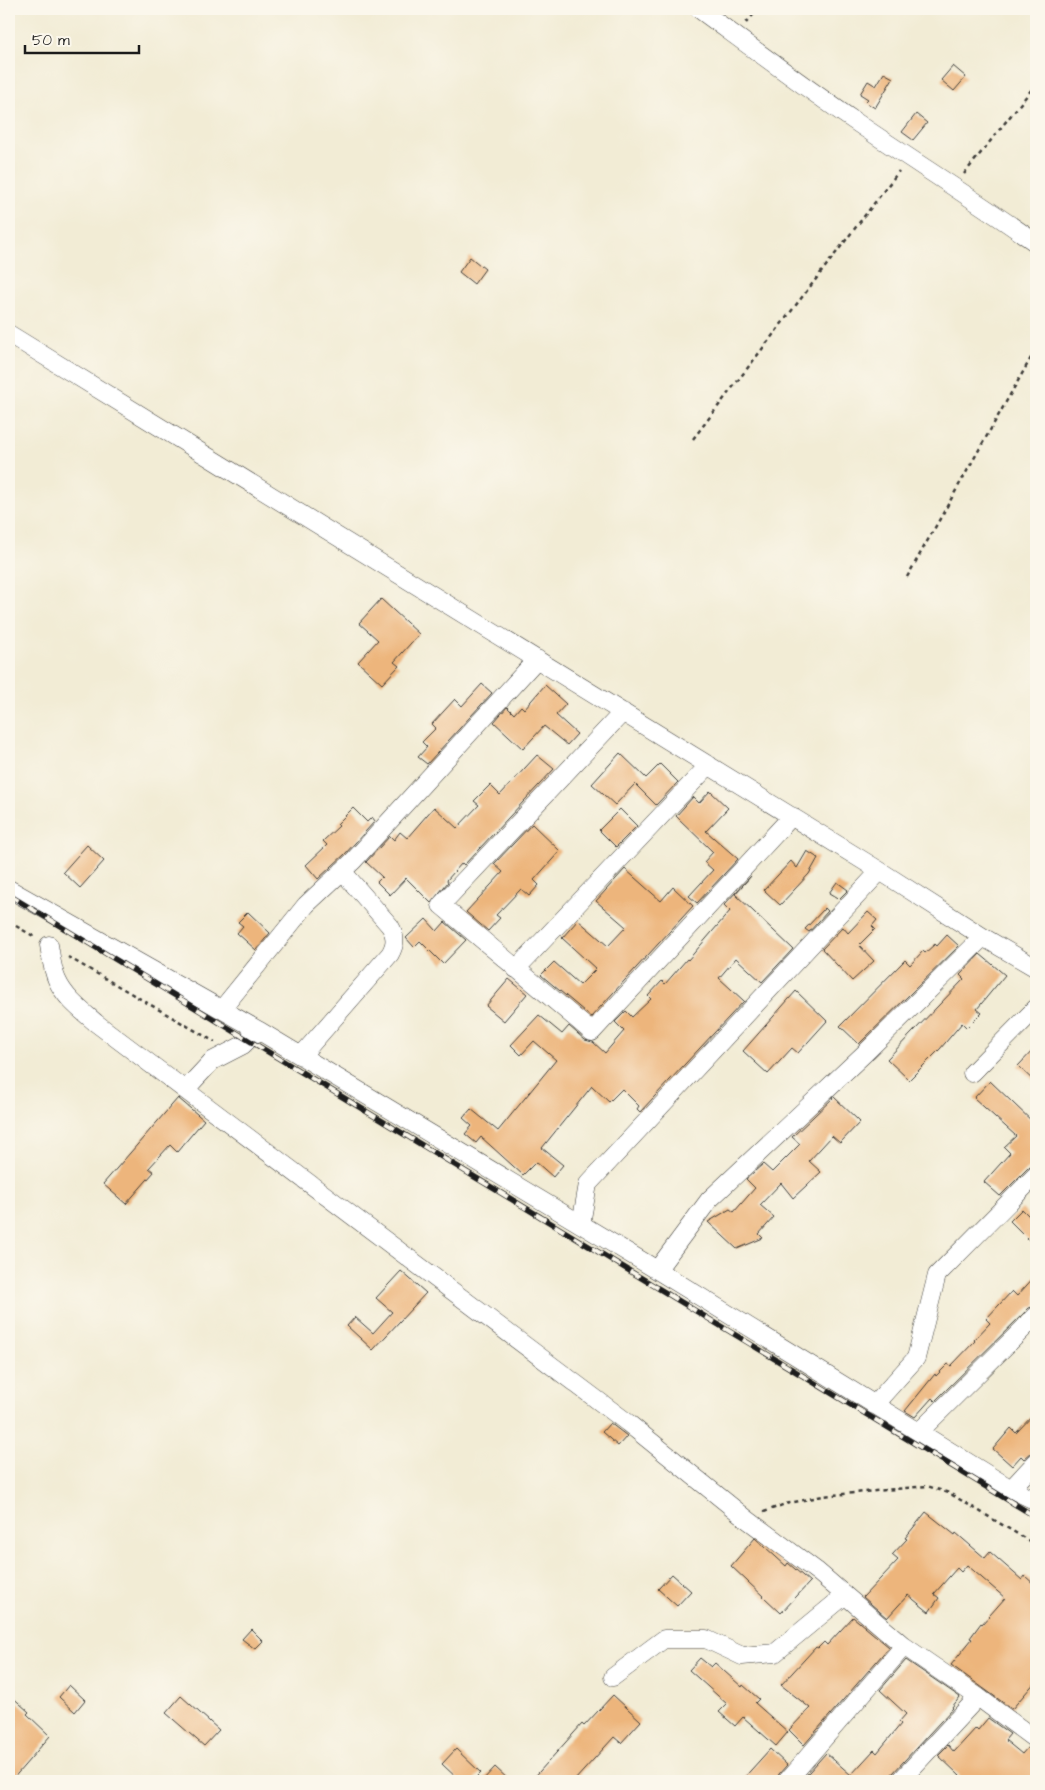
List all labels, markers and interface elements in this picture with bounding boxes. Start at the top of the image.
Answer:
scale bar [25,22,139,54]
text: 50 m [32,30,70,51]

